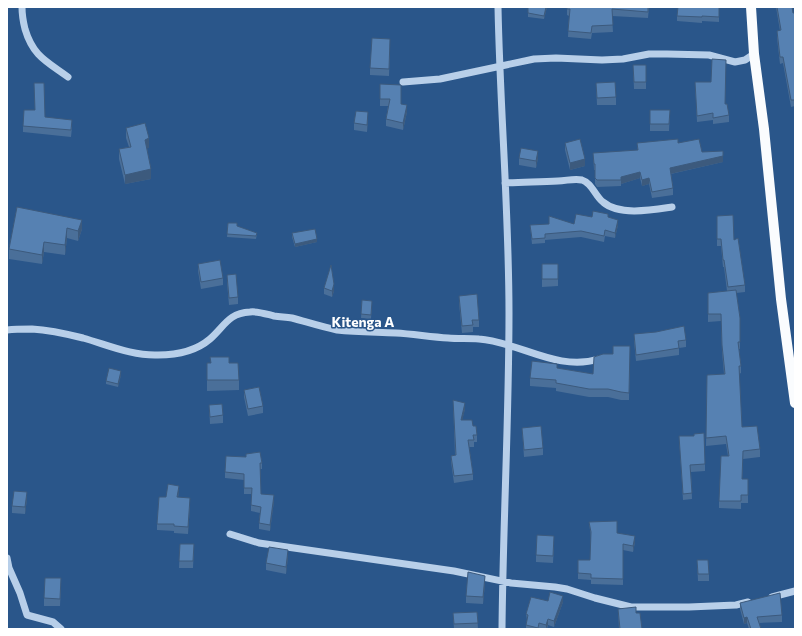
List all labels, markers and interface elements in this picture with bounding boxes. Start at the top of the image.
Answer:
district label: Kitenga A [332,313,394,330]

